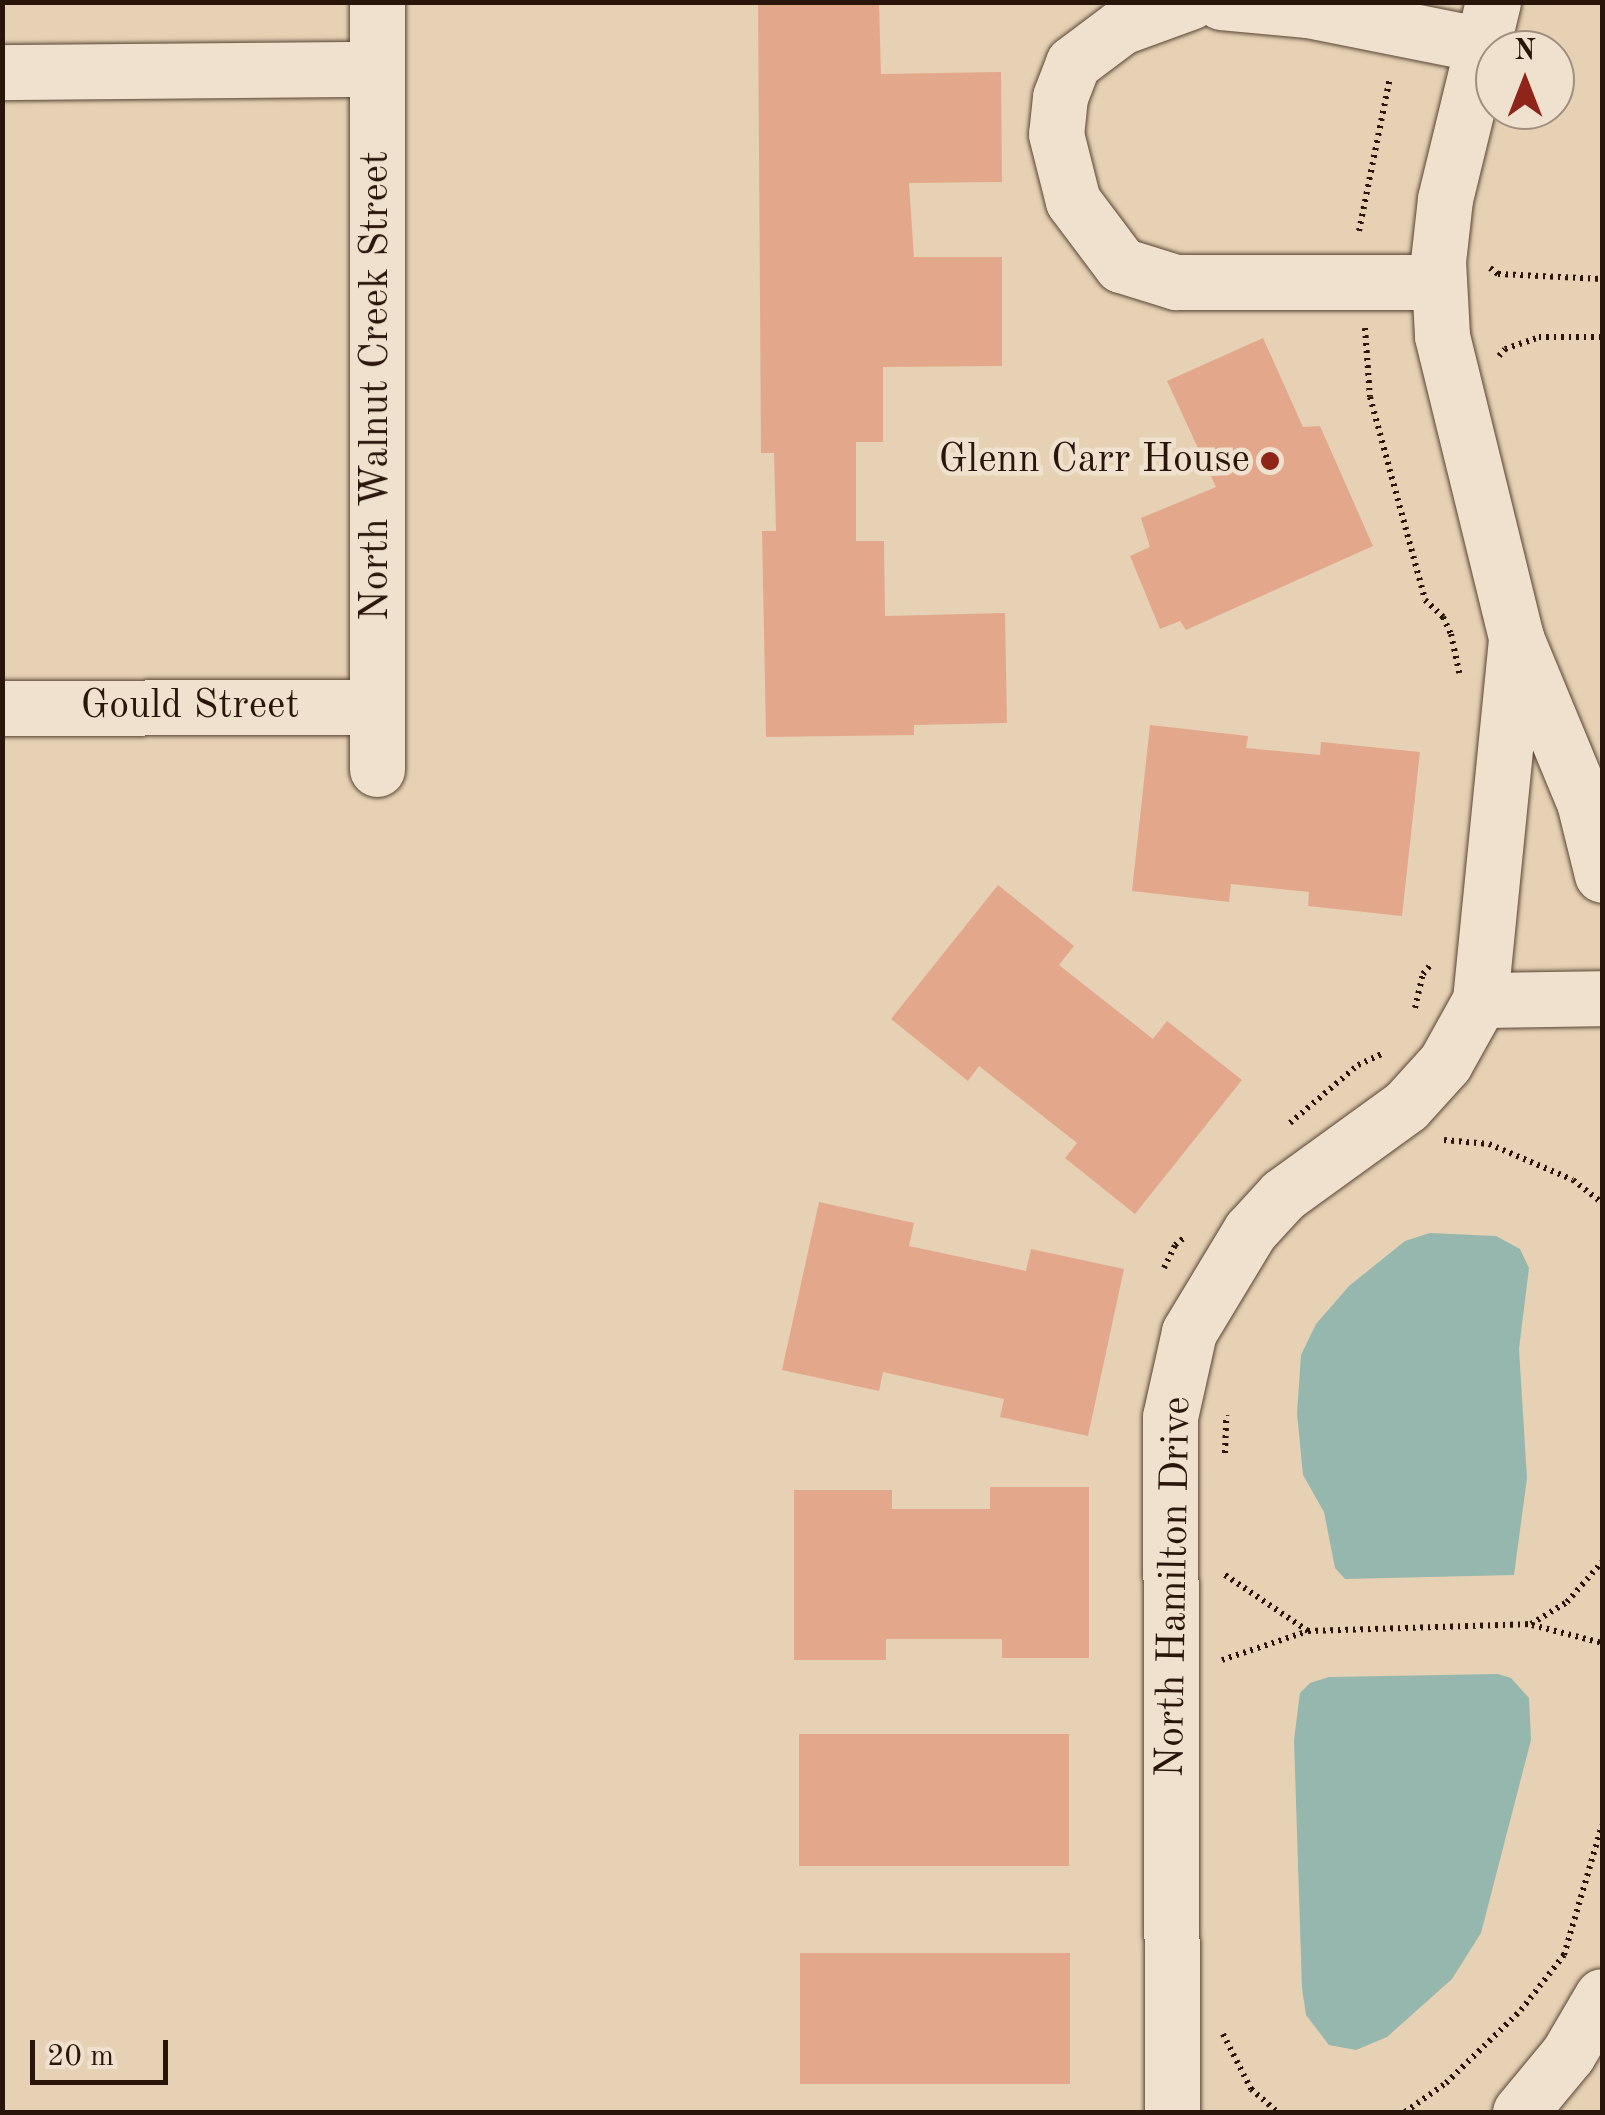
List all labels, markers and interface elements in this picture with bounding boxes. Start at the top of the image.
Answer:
north arrow [1475,30,1575,130]
text: N [1514,38,1536,66]
street label: North Walnut Creek Street [353,151,401,621]
place label: Glenn Carr House [939,437,1250,485]
marker: Glenn Carr House [1259,450,1281,472]
street label: Gould Street [81,683,299,731]
street label: North Hamilton Drive [1148,1396,1202,1778]
scale bar [35,2020,172,2082]
text: 20 m [47,2042,114,2072]

